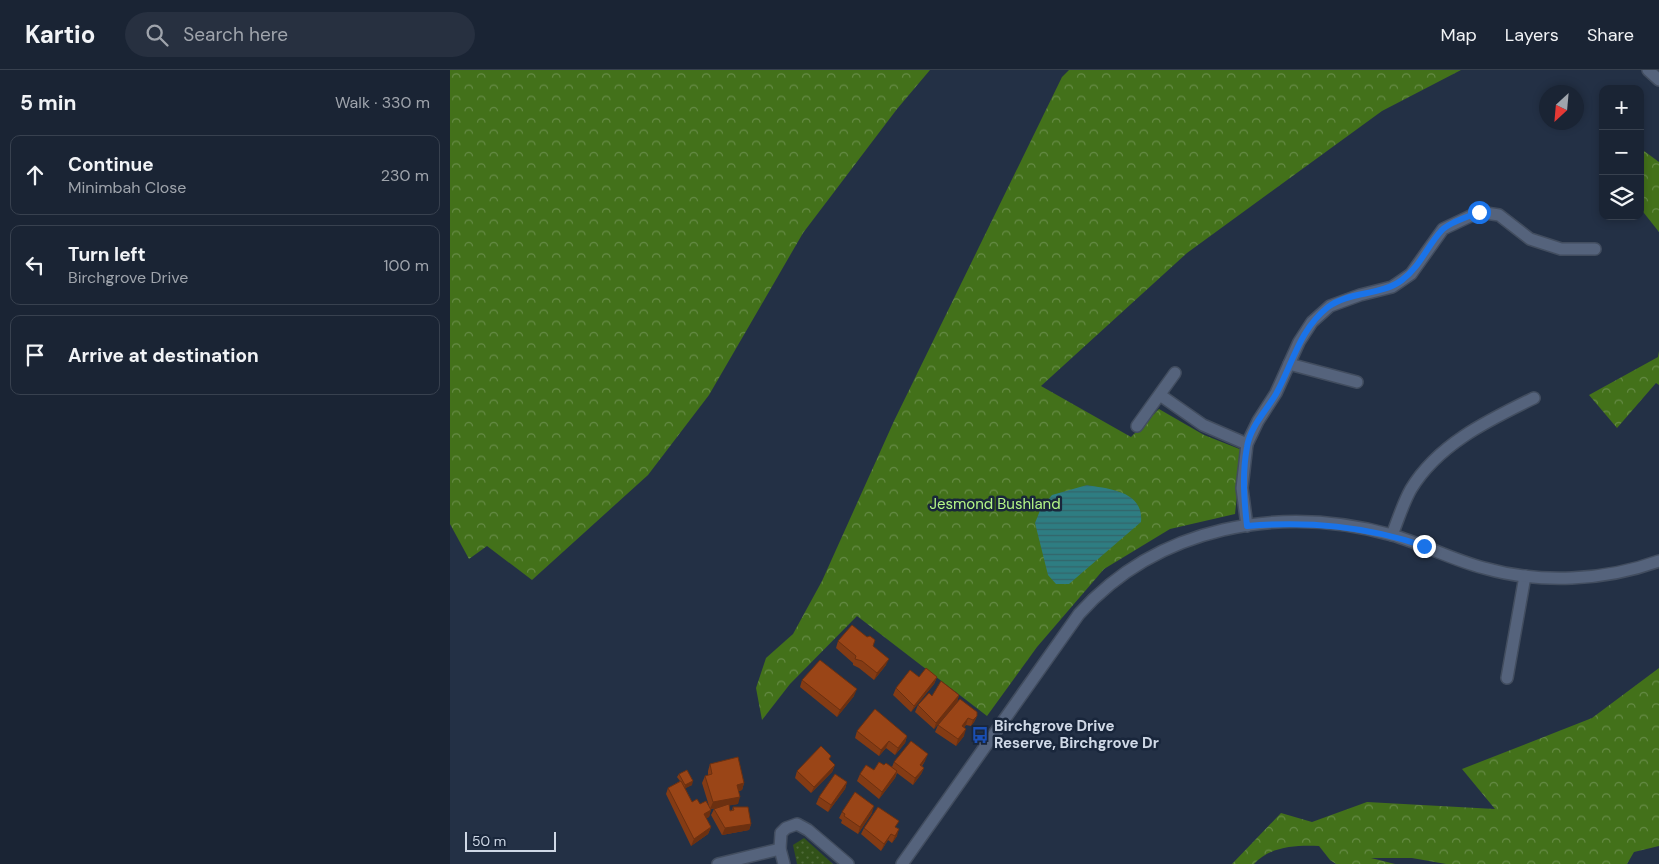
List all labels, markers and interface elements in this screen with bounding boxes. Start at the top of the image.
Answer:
search box [125,12,475,57]
text: Kartio [25,19,95,50]
icon: search [143,21,171,49]
text: Search here [183,22,288,47]
text: Map [1441,23,1477,47]
text: Layers [1505,23,1559,47]
text: Share [1587,23,1634,47]
north arrow [1539,85,1584,130]
map controls [1599,85,1644,220]
button: + [1599,85,1644,130]
text: 5 min [20,89,76,117]
text: Walk · 330 m [335,92,430,113]
button: − [1599,130,1644,175]
text: Continue [68,152,154,177]
icon: ahead [21,161,49,189]
text: 230 m [381,165,429,186]
button: layers [1599,175,1644,220]
text: Minimbah Close [68,177,186,198]
route start [1468,201,1491,224]
text: Turn left [68,242,146,267]
icon: left [21,251,49,279]
text: 100 m [384,255,429,276]
text: Birchgrove Drive [68,267,188,288]
icon: arrive [21,341,49,369]
text: Arrive at destination [68,343,259,368]
park label: Jesmond Bushland [929,494,1061,514]
route end [1413,535,1436,558]
place label: Birchgrove Drive Reserve, Birchgrove Dr [994,716,1159,753]
bus stop icon: Birchgrove Drive Reserve, Birchgrove Dr [970,725,990,745]
scale bar [465,829,556,852]
text: 50 m [472,832,506,850]

